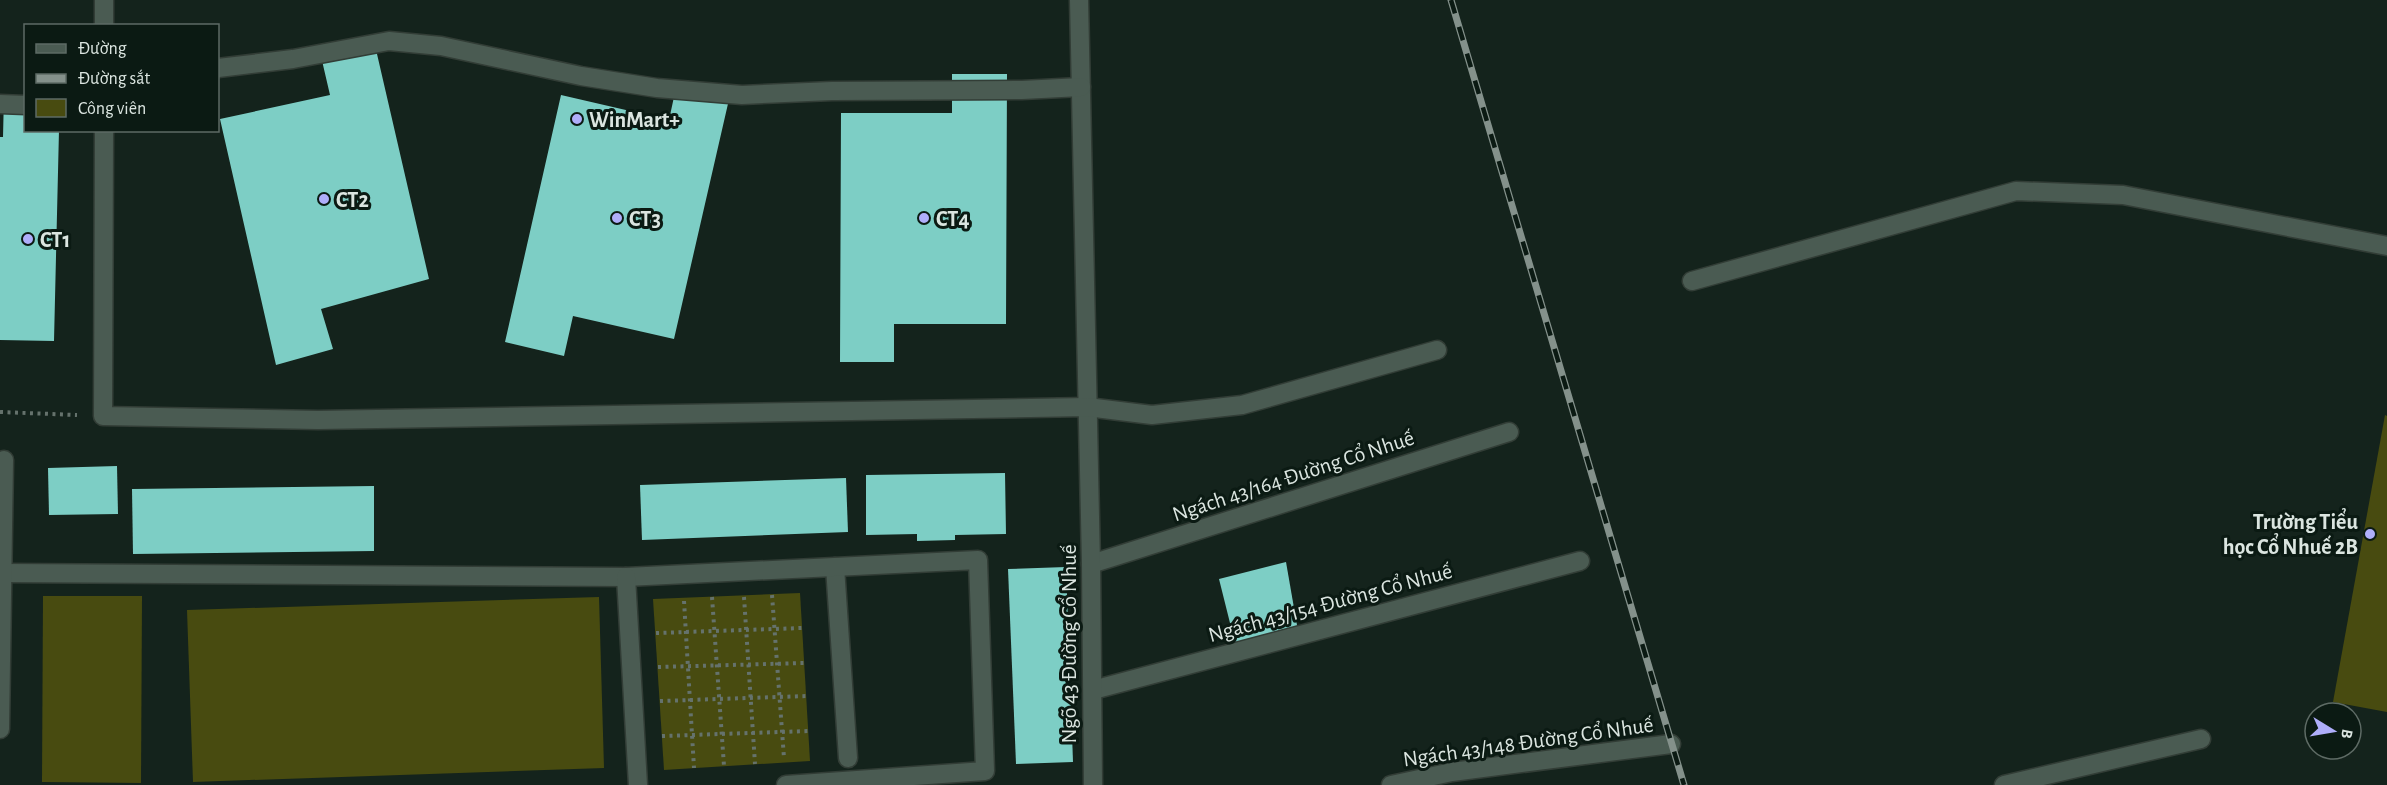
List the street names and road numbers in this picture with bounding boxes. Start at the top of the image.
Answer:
street label: Ngách 43/164 Đường Cổ Nhuế [1170,426,1417,525]
street label: Ngõ 43 Đường Cổ Nhuế [1058,544,1080,744]
street label: Ngách 43/154 Đường Cổ Nhuế [1206,560,1455,646]
street label: Ngách 43/148 Đường Cổ Nhuế [1401,713,1655,770]

